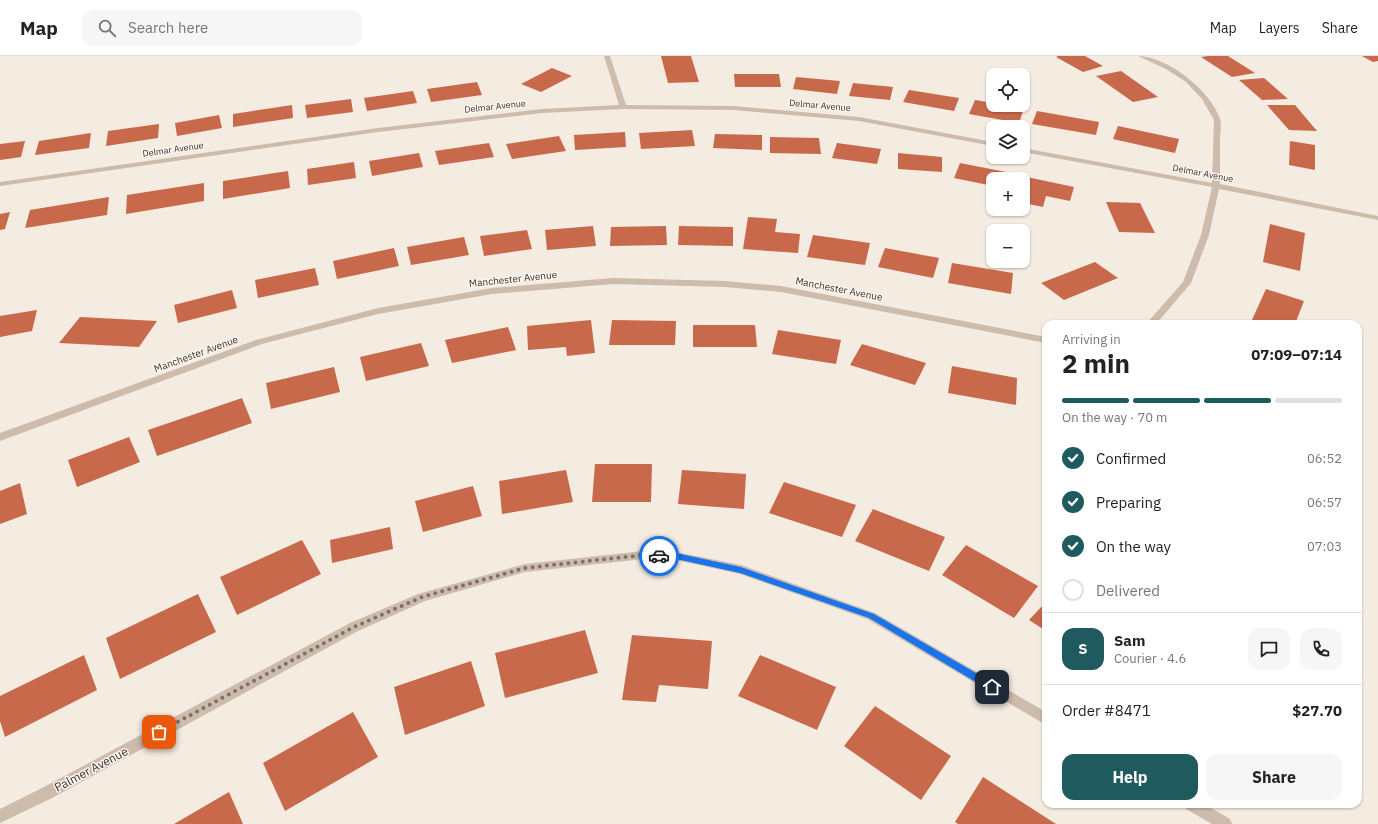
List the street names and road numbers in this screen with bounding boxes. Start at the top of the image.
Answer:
street label: Delmar Avenue [464,97,526,115]
street label: Delmar Avenue [789,97,851,113]
street label: Delmar Avenue [142,139,204,159]
street label: Delmar Avenue [1172,162,1234,184]
street label: Manchester Avenue [468,268,558,290]
street label: Manchester Avenue [794,274,884,304]
street label: Manchester Avenue [152,333,240,375]
street label: Palmer Avenue [52,743,131,795]

